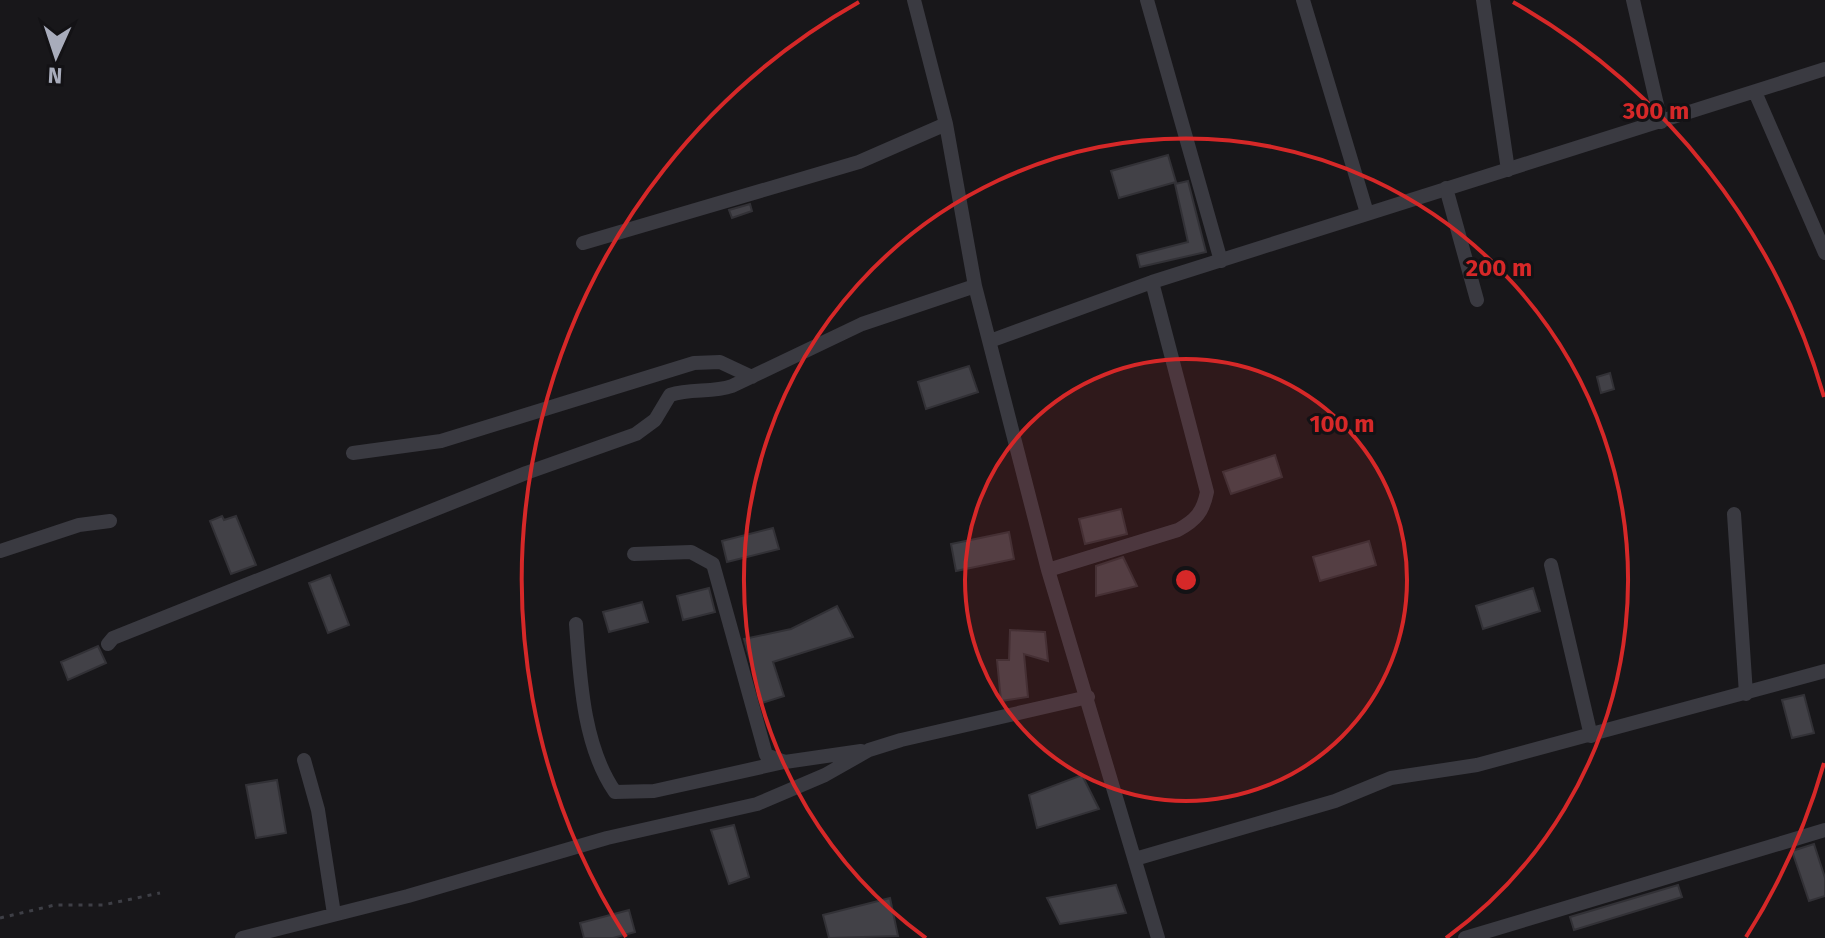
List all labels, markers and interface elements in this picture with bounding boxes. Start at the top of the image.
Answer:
north arrow [16,16,96,96]
text: N [47,62,63,89]
text: 300 m [1622,97,1689,125]
text: 200 m [1466,254,1532,282]
text: 100 m [1309,410,1375,438]
centre of rings [1172,566,1200,594]

